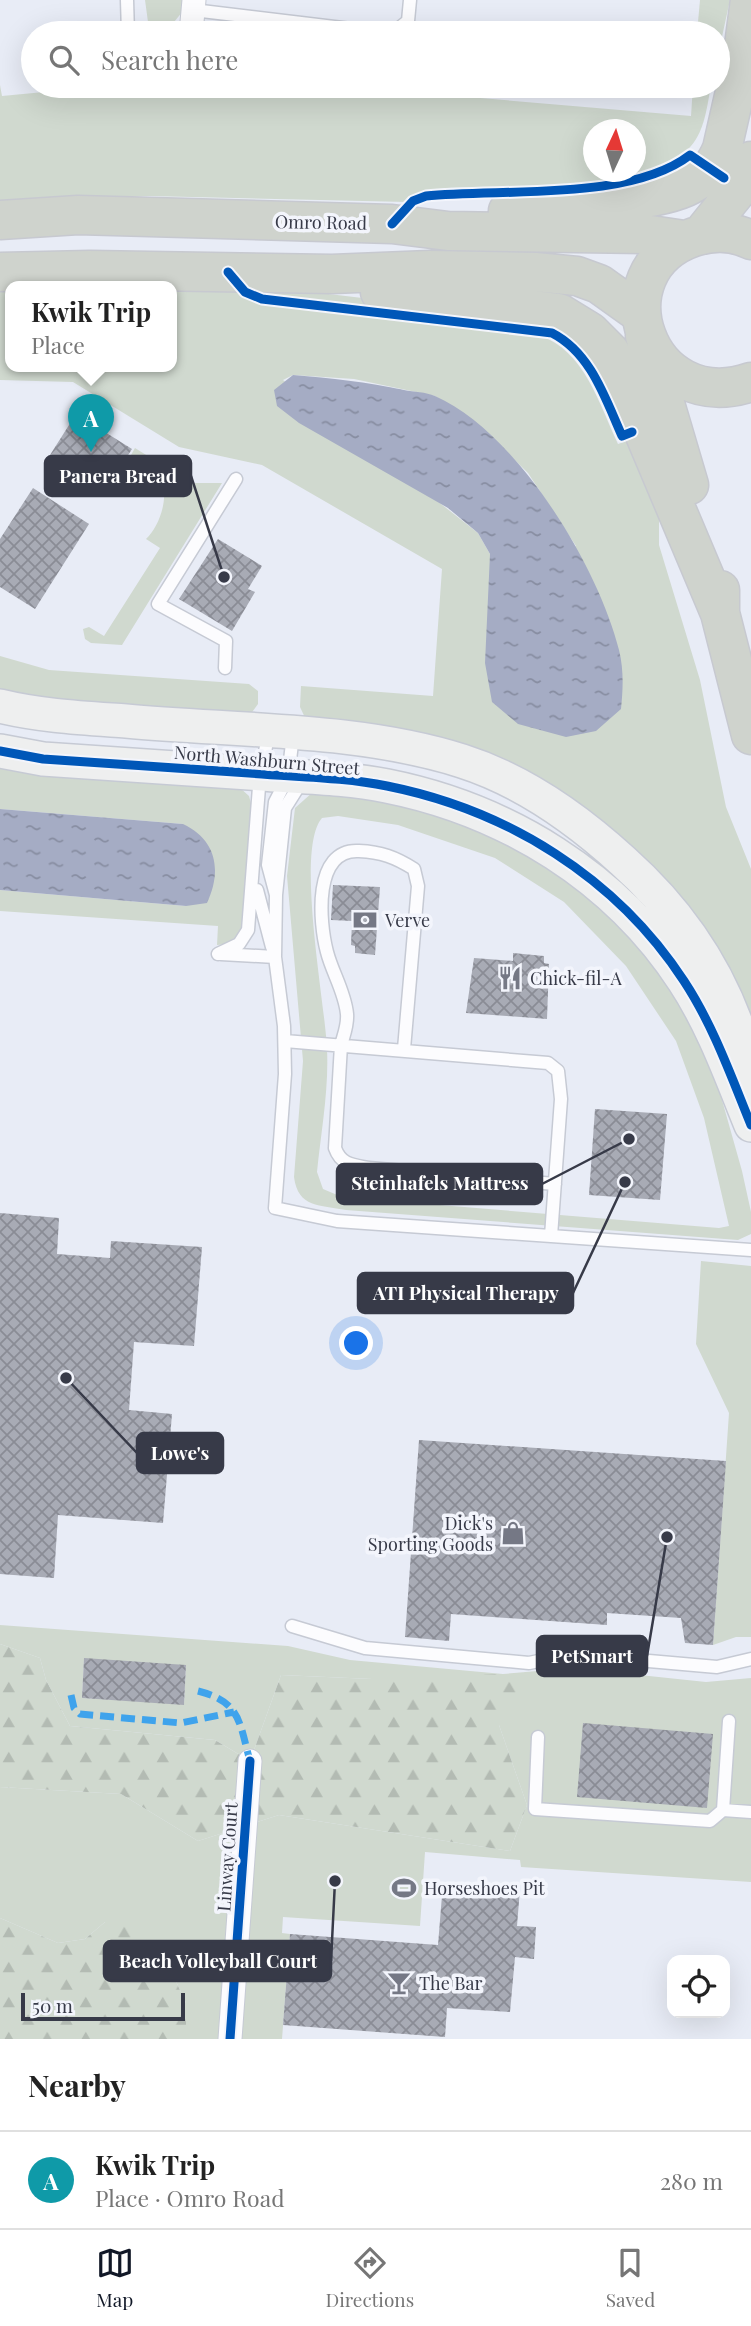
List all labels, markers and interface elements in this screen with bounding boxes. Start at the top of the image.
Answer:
search box [21,21,730,98]
icon: search [45,41,83,79]
text: Search here [101,42,238,77]
north arrow [583,119,646,182]
street label: Omro Road [275,209,368,235]
popup [5,281,177,372]
text: Kwik Trip [31,294,151,329]
text: Place [31,329,85,360]
pin: A [68,394,114,452]
callout: Panera Bread [45,456,191,496]
text: Panera Bread [59,462,178,488]
street label: North Washburn Street [173,740,361,780]
bank icon: Verve [351,906,379,934]
place label: Verve [384,908,430,932]
restaurant icon: Chick-fil-A [496,964,524,992]
place label: Chick-fil-A [530,966,622,990]
callout: Steinhafels Mattress [337,1164,542,1204]
text: Steinhafels Mattress [351,1169,529,1195]
callout: ATI Physical Therapy [358,1273,573,1313]
text: ATI Physical Therapy [372,1279,559,1305]
your location [339,1326,373,1360]
callout: Lowe's [137,1433,223,1473]
text: Lowe's [151,1439,210,1465]
place label: Dick's Sporting Goods [368,1511,493,1556]
shop icon: Dick's Sporting Goods [499,1519,527,1547]
callout: PetSmart [537,1636,647,1676]
text: PetSmart [551,1642,633,1668]
street label: Linway Court [211,1801,243,1912]
sports icon: Horseshoes Pit [390,1874,418,1902]
place label: Horseshoes Pit [424,1876,545,1900]
callout: Beach Volleyball Court [104,1941,331,1981]
text: Beach Volleyball Court [119,1947,317,1973]
map controls [667,1955,730,2018]
button: locate [667,1955,730,2018]
bar icon: The Bar [385,1969,413,1997]
place label: The Bar [419,1971,482,1995]
scale bar [21,1990,186,2022]
text: 50 m [32,1992,73,2018]
text: Nearby [28,2065,126,2105]
text: Kwik Trip [95,2147,215,2182]
text: A [43,2165,59,2196]
text: 280 m [660,2165,723,2196]
text: Place · Omro Road [95,2182,285,2213]
tab: Map [96,2244,134,2312]
tab: Directions [325,2244,414,2312]
tab: Saved [606,2244,655,2312]

